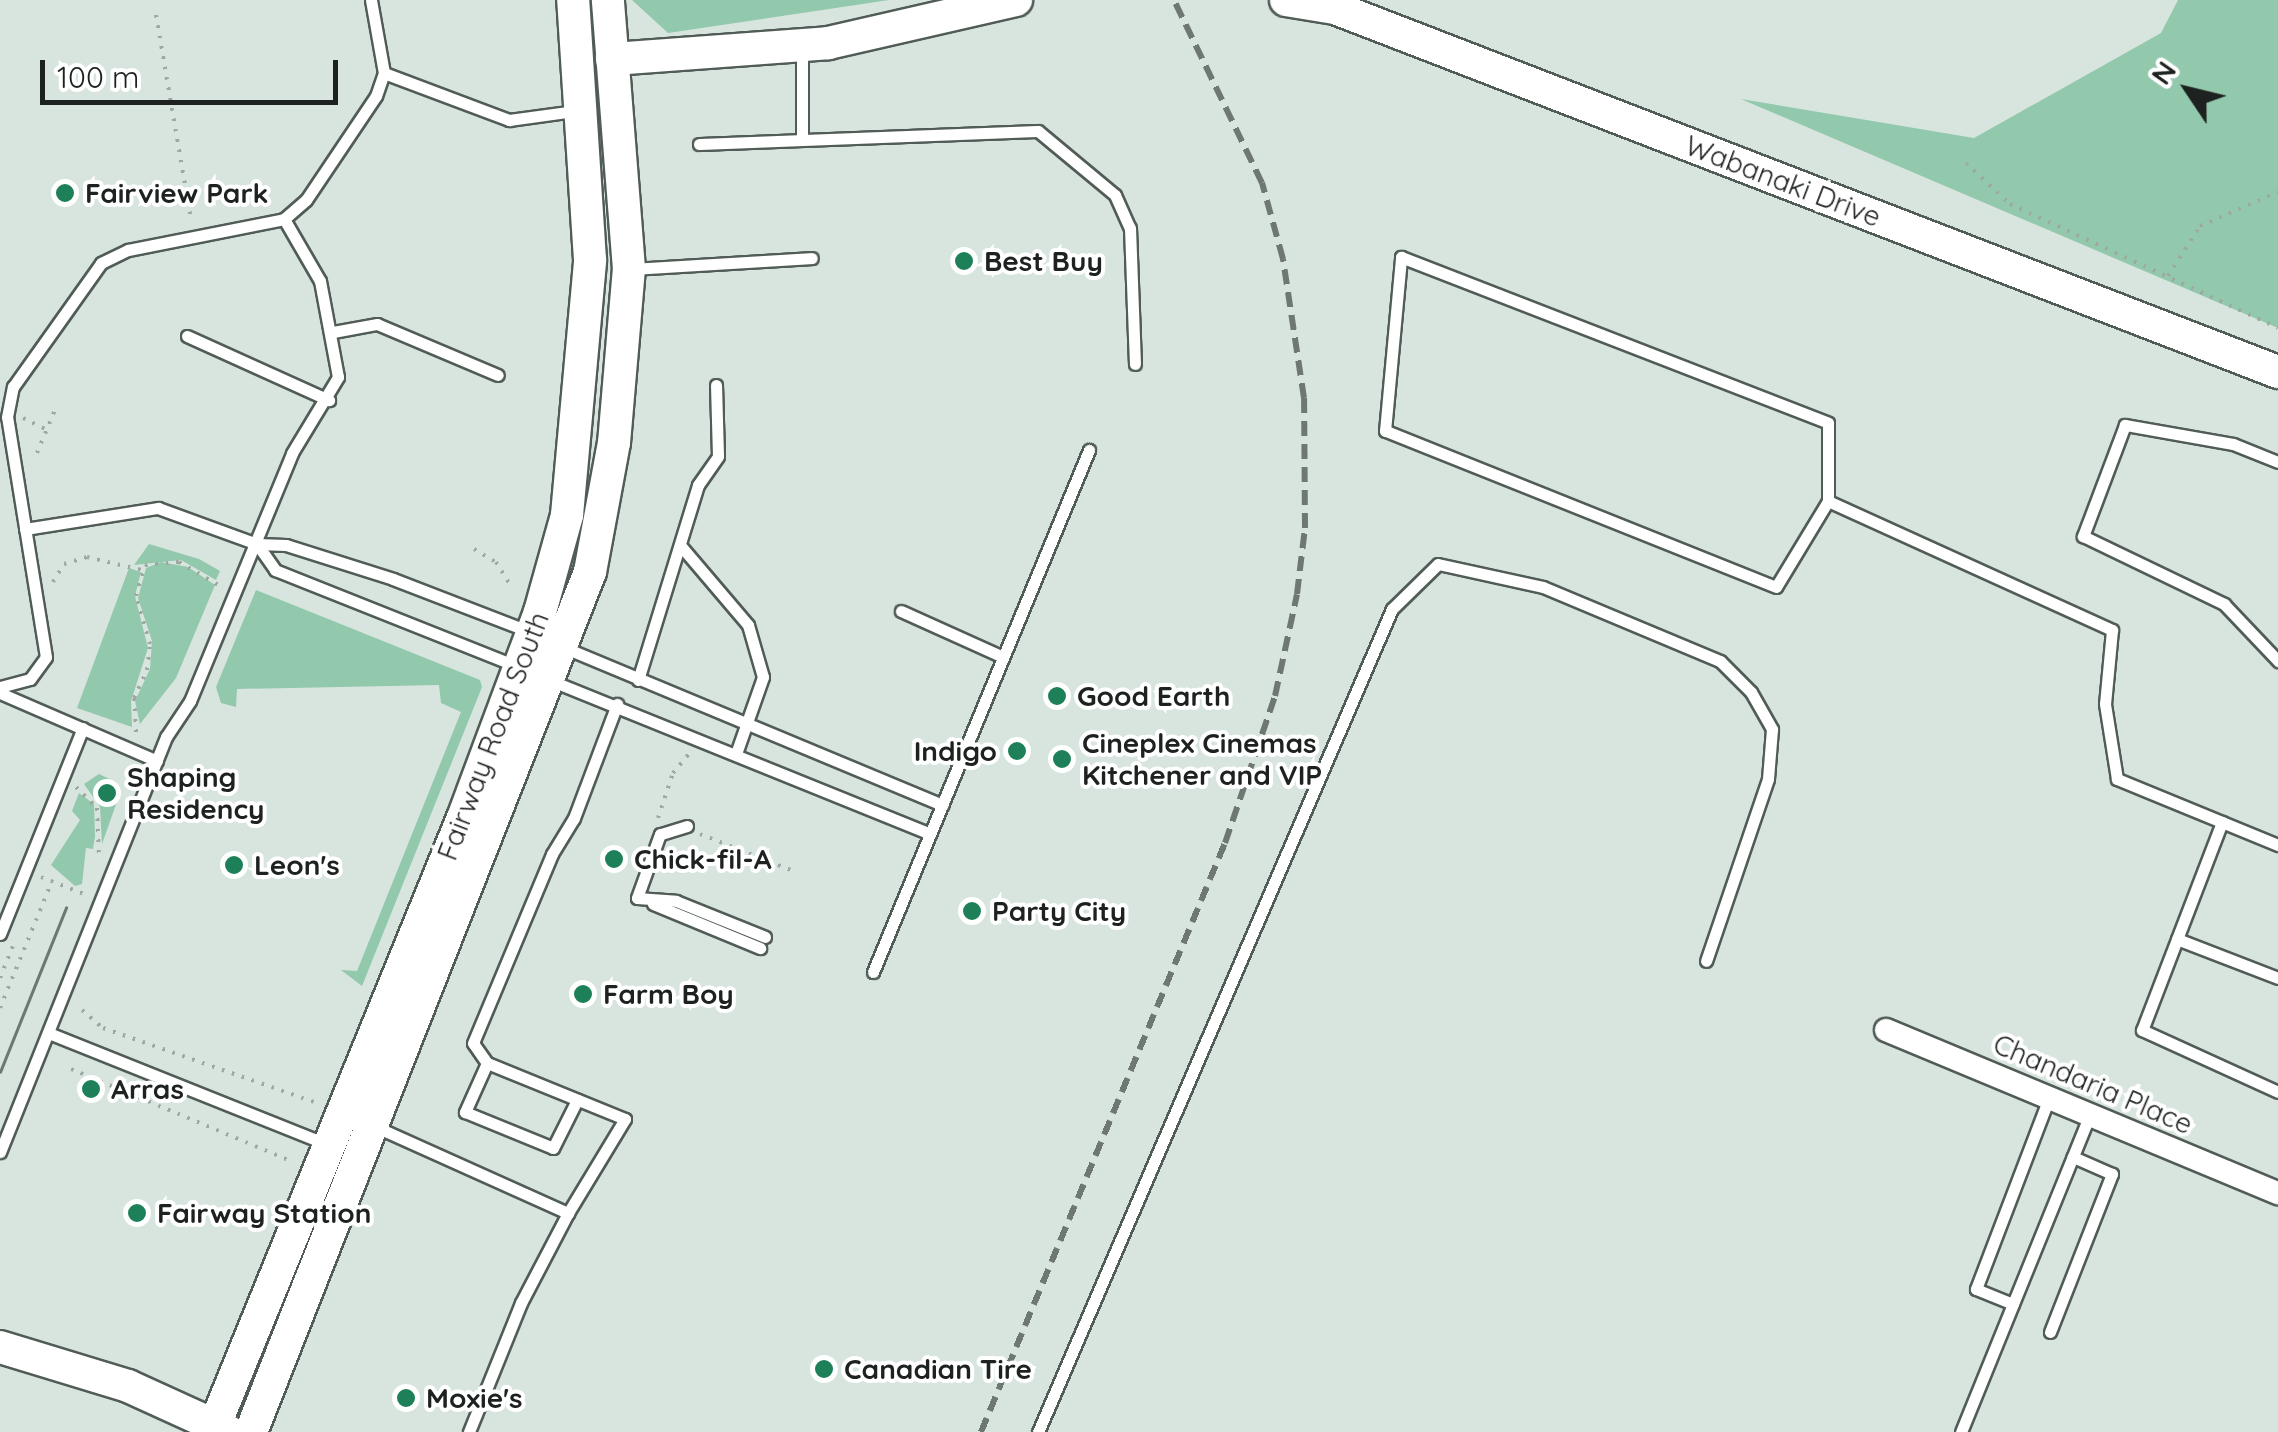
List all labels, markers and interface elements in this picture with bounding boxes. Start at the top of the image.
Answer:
scale bar [45,40,342,102]
north arrow [2138,40,2238,140]
text: N [2143,54,2183,91]
text: 100 m [57,58,139,96]
street label: Wabanaki Drive [1680,128,1886,234]
place label: Fairview Park [85,176,269,210]
marker: Fairview Park [54,182,76,204]
place label: Best Buy [984,244,1103,278]
marker: Best Buy [953,250,975,272]
street label: Fairway Road South [430,607,556,865]
place label: Good Earth [1077,679,1230,713]
marker: Good Earth [1046,685,1068,707]
place label: Cineplex Cinemas Kitchener and VIP [1082,726,1322,792]
place label: Indigo [914,734,997,768]
marker: Indigo [1006,740,1028,762]
marker: Cineplex Cinemas Kitchener and VIP [1051,748,1073,770]
place label: Shaping Residency [127,760,265,826]
marker: Shaping Residency [96,782,118,804]
place label: Chick-fil-A [634,842,772,876]
place label: Leon's [254,848,340,882]
marker: Chick-fil-A [603,848,625,870]
marker: Leon's [223,854,245,876]
place label: Party City [992,894,1126,928]
marker: Party City [961,900,983,922]
place label: Farm Boy [603,977,734,1011]
marker: Farm Boy [572,983,594,1005]
street label: Chandaria Place [1988,1027,2198,1141]
place label: Arras [111,1072,184,1106]
marker: Arras [80,1078,102,1100]
place label: Fairway Station [157,1196,371,1230]
marker: Fairway Station [126,1202,148,1224]
place label: Canadian Tire [844,1352,1032,1386]
marker: Canadian Tire [813,1358,835,1380]
place label: Moxie's [426,1381,523,1415]
marker: Moxie's [395,1387,417,1409]

